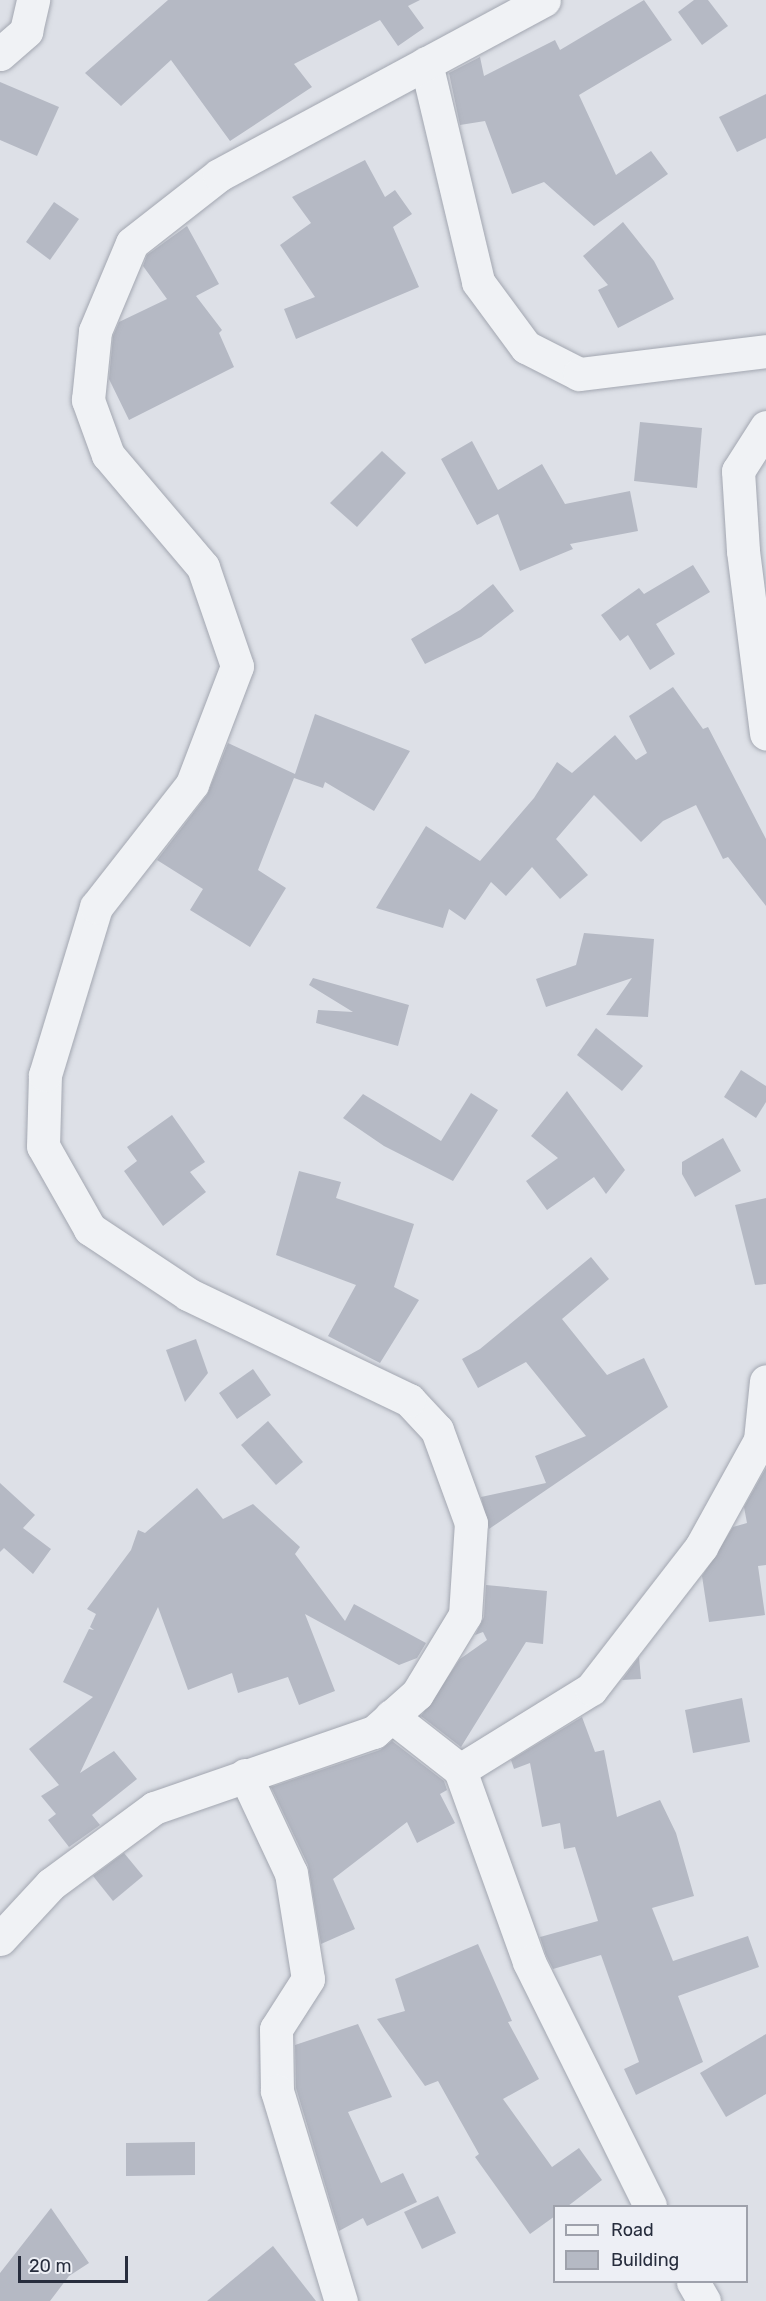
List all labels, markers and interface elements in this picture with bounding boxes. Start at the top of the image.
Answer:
legend [553,2205,748,2283]
text: Road [611,2219,654,2241]
scale bar [21,2244,130,2282]
text: Building [611,2249,679,2271]
text: 20 m [29,2255,71,2277]

